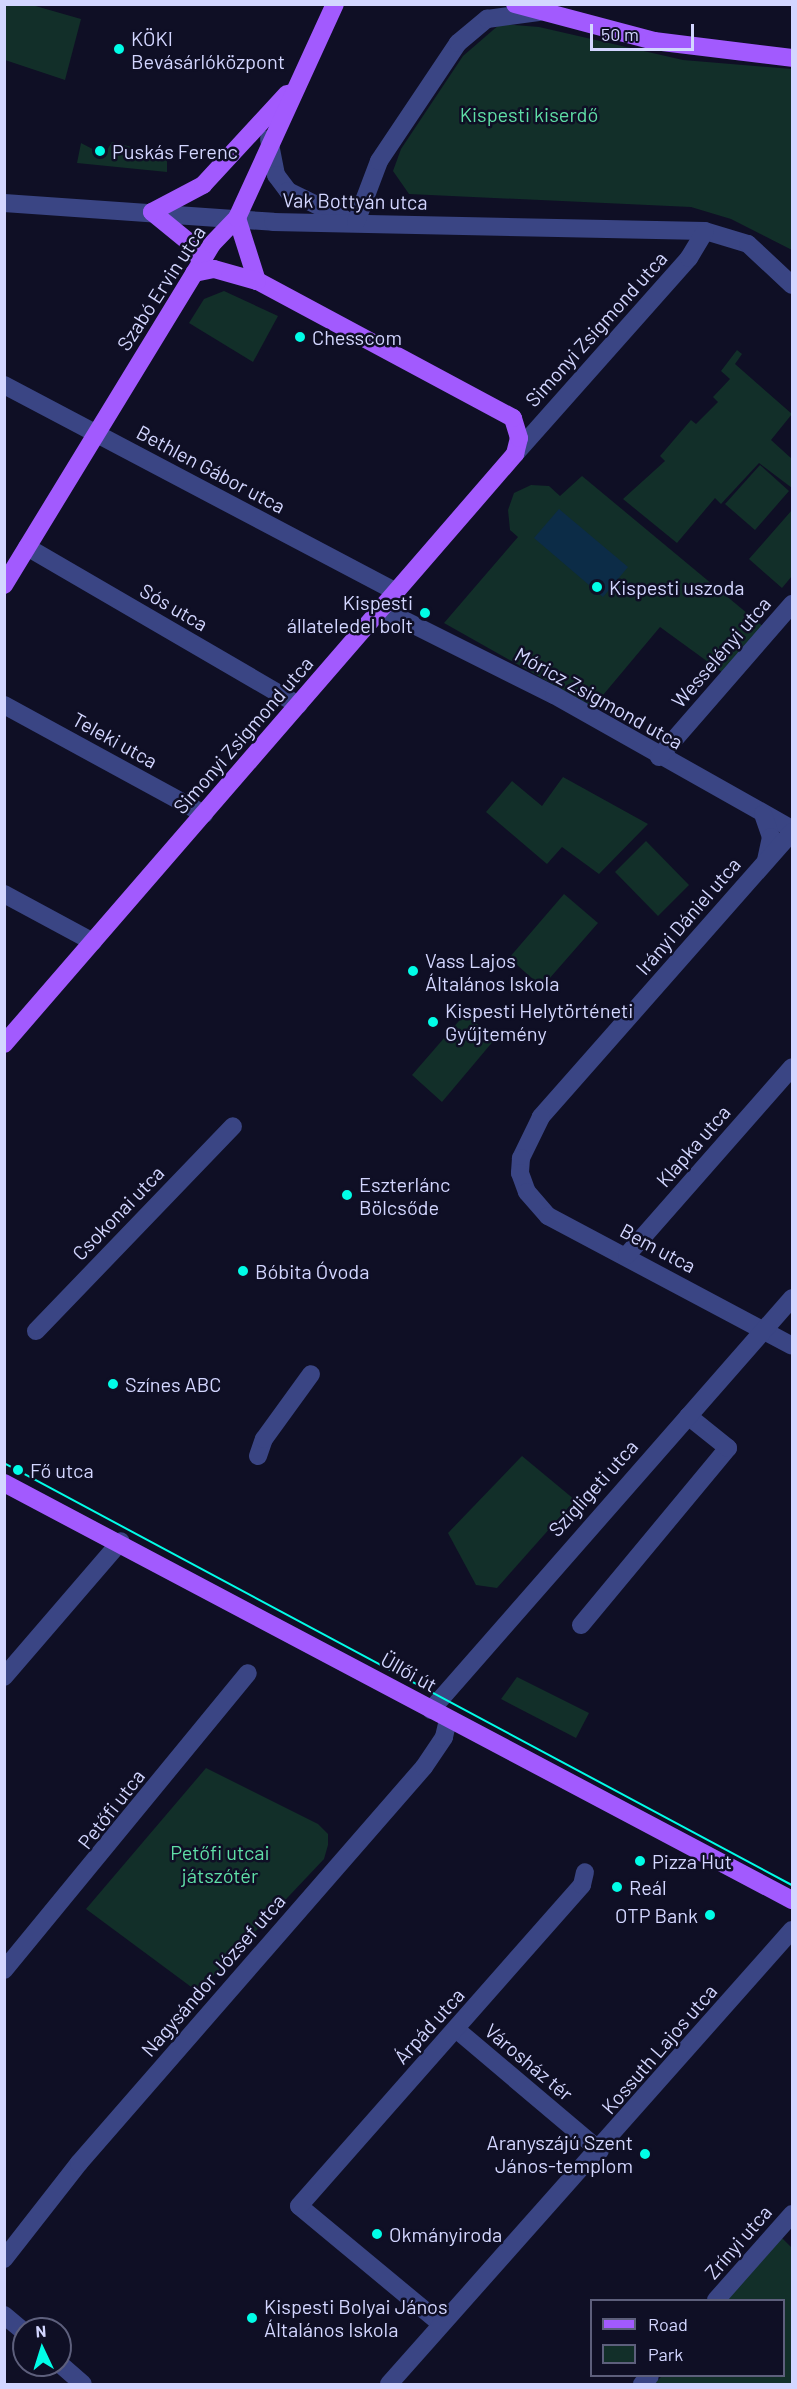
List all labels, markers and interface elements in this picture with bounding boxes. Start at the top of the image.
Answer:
scale bar [593,12,696,50]
text: 50 m [601,23,639,45]
place label: KÖKI Bevásárlóközpont [131,26,285,73]
marker: KÖKI Bevásárlóközpont [112,42,126,56]
park label: Kispesti kiserdő [460,102,598,126]
place label: Puskás Ferenc [112,139,238,163]
marker: Puskás Ferenc [93,144,107,158]
street label: Vak Bottyán utca [282,188,428,214]
street label: Szabó Ervin utca [112,221,210,355]
street label: Simonyi Zsigmond utca [520,246,672,412]
place label: Chesscom [312,325,402,349]
marker: Chesscom [293,330,307,344]
street label: Bethlen Gábor utca [133,420,289,518]
place label: Kispesti uszoda [609,575,745,599]
street label: Sós utca [136,578,212,636]
marker: Kispesti uszoda [590,580,604,594]
place label: Kispesti állateledel bolt [287,590,413,637]
street label: Wesselényi utca [666,592,776,712]
marker: Kispesti állateledel bolt [418,606,432,620]
street label: Móricz Zsigmond utca [511,642,687,754]
street label: Simonyi Zsigmond utca [168,651,318,819]
street label: Teleki utca [68,707,162,773]
street label: Irányi Dániel utca [631,852,745,980]
place label: Vass Lajos Általános Iskola [425,948,559,995]
marker: Vass Lajos Általános Iskola [406,964,420,978]
place label: Kispesti Helytörténeti Gyűjtemény [445,999,633,1046]
marker: Kispesti Helytörténeti Gyűjtemény [426,1015,440,1029]
street label: Klapka utca [651,1100,735,1192]
street label: Csokonai utca [67,1161,169,1265]
place label: Eszterlánc Bölcsőde [359,1172,450,1219]
marker: Eszterlánc Bölcsőde [340,1188,354,1202]
street label: Bem utca [616,1218,700,1278]
place label: Bóbita Óvoda [255,1259,369,1283]
marker: Bóbita Óvoda [236,1264,250,1278]
place label: Színes ABC [125,1372,221,1396]
marker: Színes ABC [106,1377,120,1391]
street label: Szigligeti utca [543,1435,643,1541]
place label: Fő utca [30,1458,94,1482]
marker: Fő utca [11,1463,25,1477]
street label: Üllői út [377,1647,441,1697]
street label: Petőfi utca [73,1764,149,1854]
park label: Petőfi utcai játszótér [170,1840,270,1887]
place label: Pizza Hut [652,1849,732,1873]
marker: Pizza Hut [633,1854,647,1868]
place label: Reál [629,1875,667,1899]
marker: Reál [610,1880,624,1894]
street label: Nagysándor József utca [136,1889,290,2061]
place label: OTP Bank [615,1903,698,1927]
marker: OTP Bank [703,1908,717,1922]
street label: Kossuth Lajos utca [596,1979,722,2119]
street label: Árpád utca [389,1983,469,2069]
street label: Városház tér [480,2018,578,2106]
place label: Aranyszájú Szent János-templom [487,2130,633,2177]
marker: Aranyszájú Szent János-templom [638,2147,652,2161]
street label: Zrínyi utca [700,2200,776,2284]
place label: Okmányiroda [389,2222,502,2246]
marker: Okmányiroda [370,2227,384,2241]
place label: Kispesti Bolyai János Általános Iskola [264,2294,448,2341]
legend [590,2299,785,2377]
marker: Kispesti Bolyai János Általános Iskola [245,2311,259,2325]
text: Road [648,2313,688,2335]
north arrow [12,2317,72,2377]
text: N [35,2321,47,2340]
text: Park [648,2343,683,2365]

